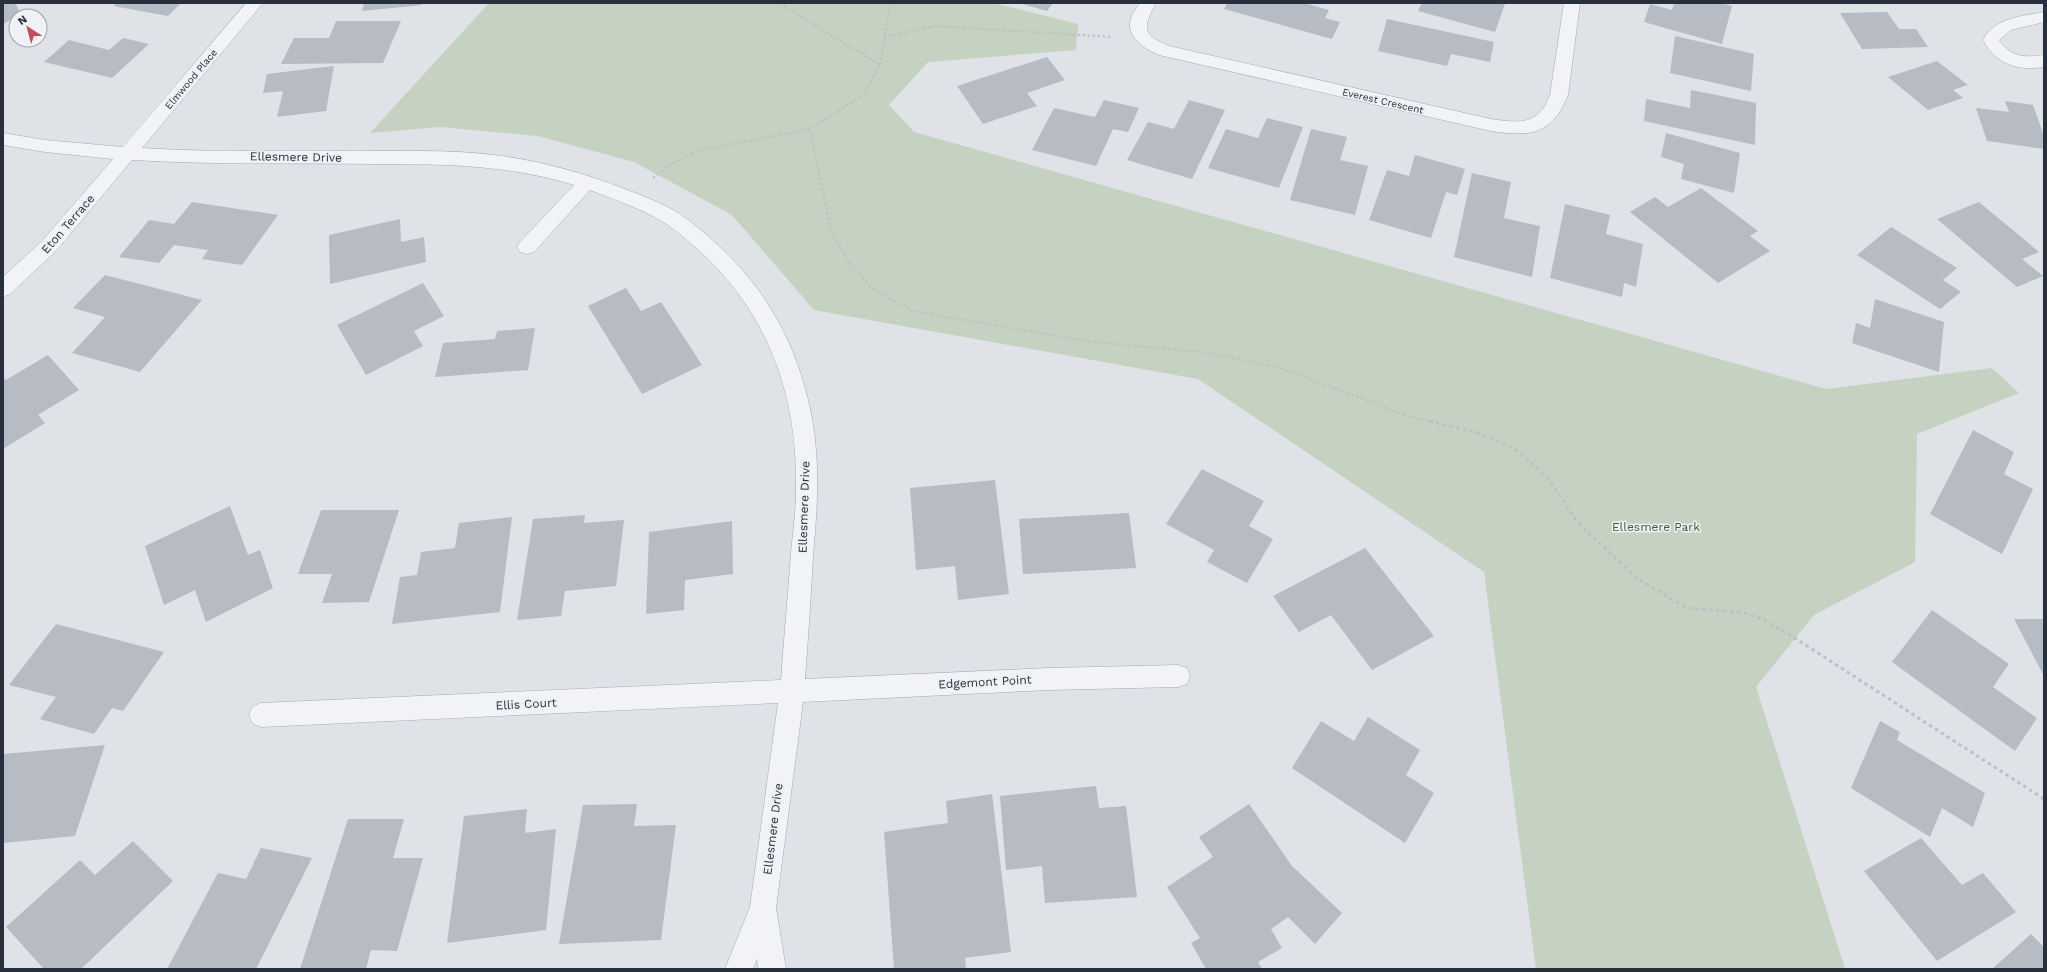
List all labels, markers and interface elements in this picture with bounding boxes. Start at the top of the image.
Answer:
north arrow [8,8,48,48]
text: N [15,13,30,28]
street label: Elmwood Place [163,47,219,111]
street label: Everest Crescent [1341,86,1426,116]
street label: Ellesmere Drive [250,149,342,165]
street label: Eton Terrace [39,192,98,256]
street label: Ellesmere Drive [795,461,813,553]
park label: Ellesmere Park [1612,520,1700,534]
street label: Edgemont Point [938,673,1032,691]
street label: Ellis Court [495,695,557,713]
street label: Ellesmere Drive [760,782,786,876]

